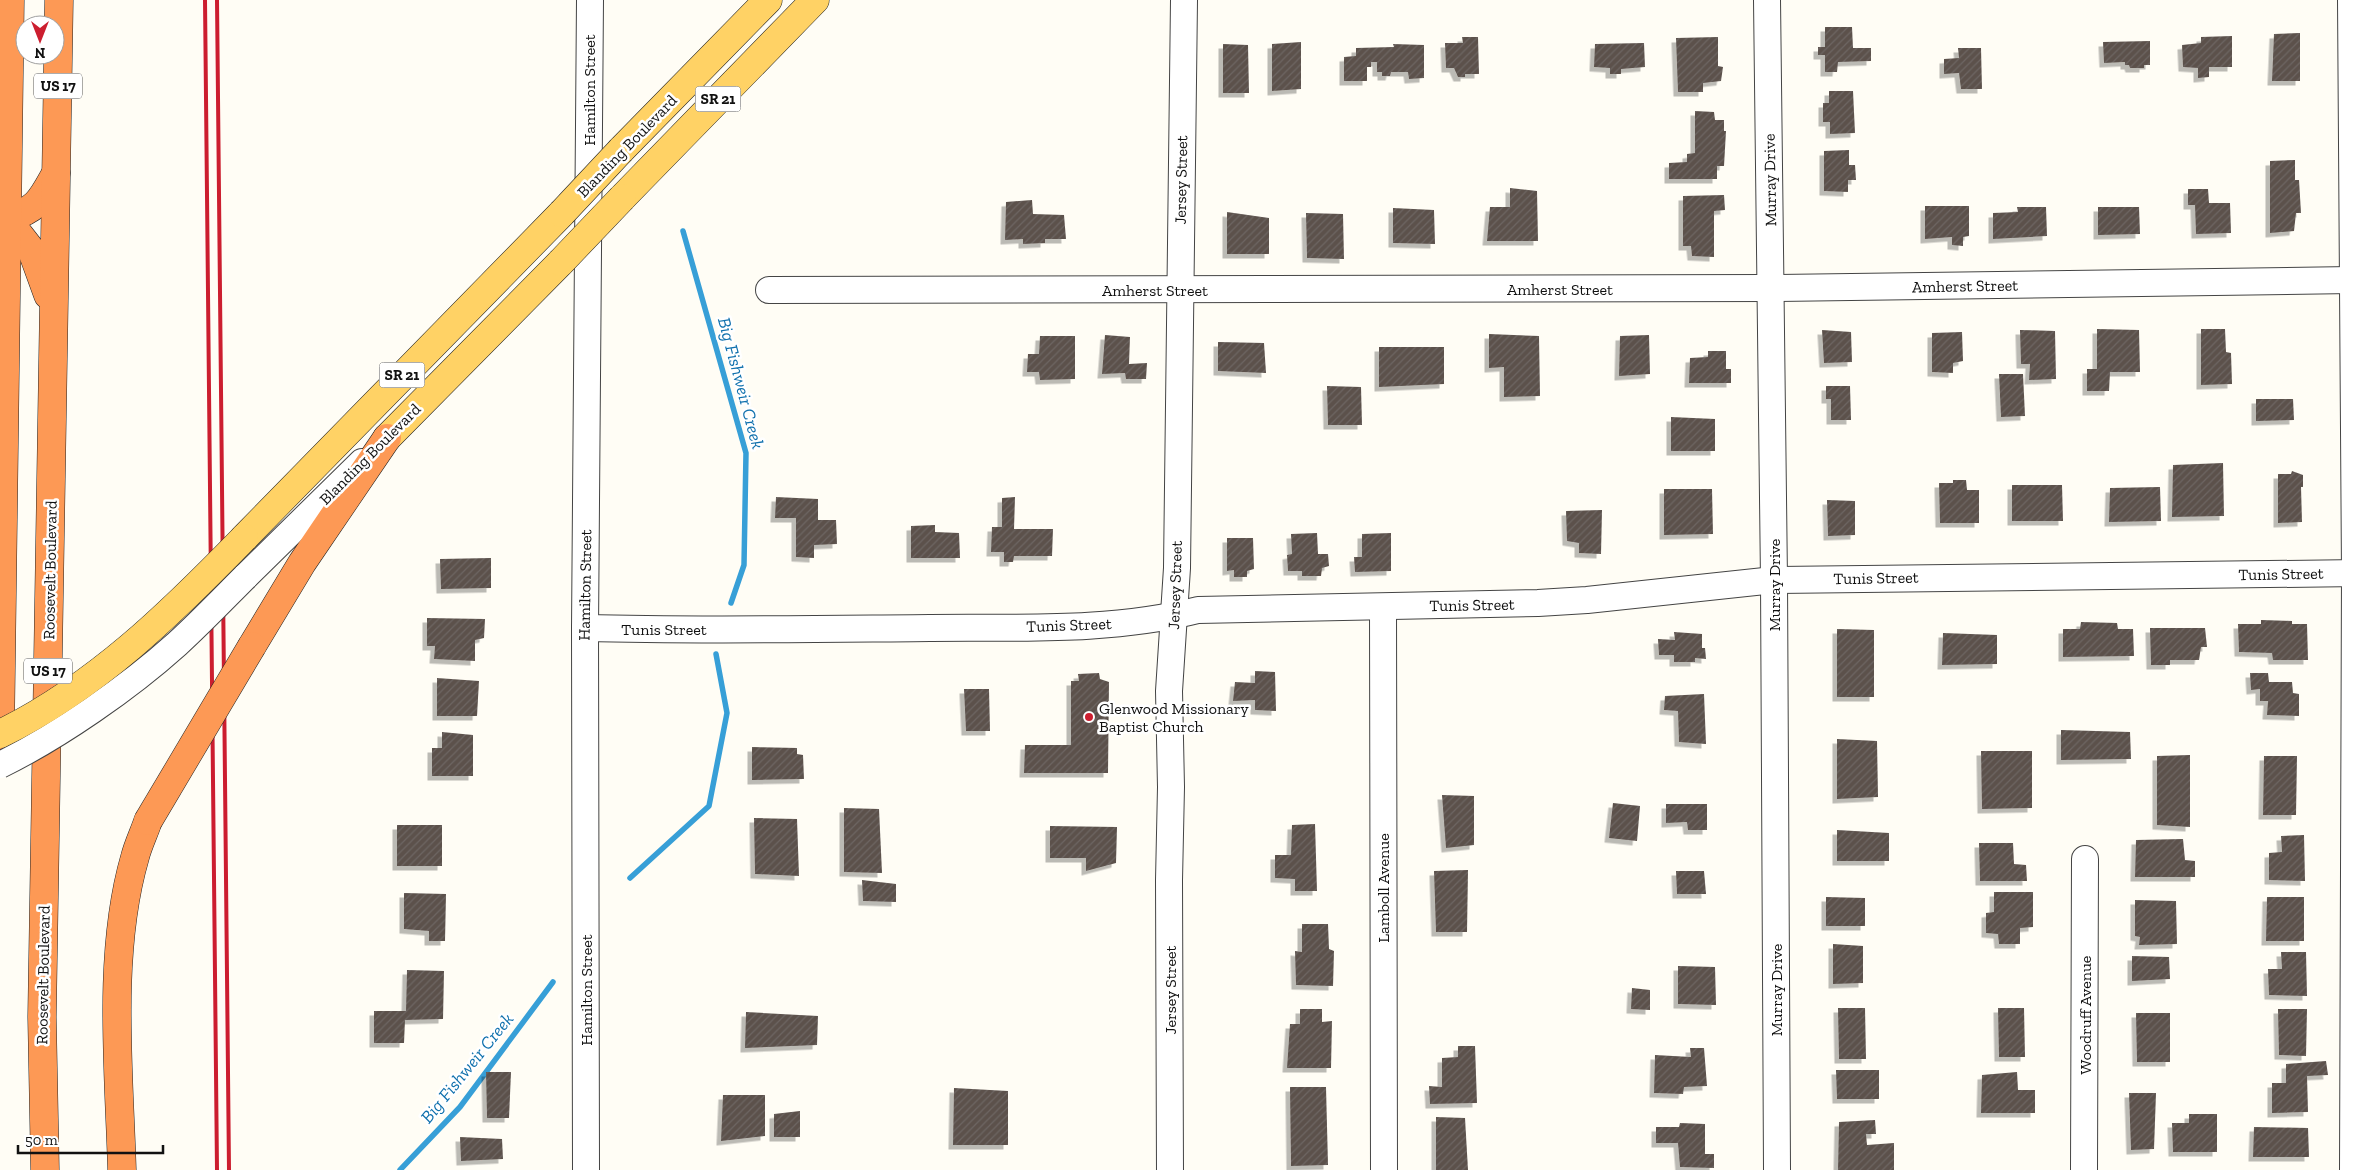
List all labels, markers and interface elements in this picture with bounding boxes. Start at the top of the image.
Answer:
north arrow [15,15,65,65]
street label: Hamilton Street [580,34,599,146]
text: N [34,44,45,61]
road number: US 17 [34,74,82,98]
road number: SR 21 [696,86,740,112]
street label: Blanding Boulevard [573,91,681,201]
street label: Murray Drive [1760,133,1780,227]
street label: Jersey Street [1171,135,1191,225]
street label: Amherst Street [1912,276,2018,296]
street label: Amherst Street [1507,280,1613,299]
street label: Amherst Street [1102,281,1208,300]
water label: Big Fishweir Creek [713,315,769,451]
road number: SR 21 [380,362,424,388]
street label: Blanding Boulevard [315,399,425,509]
street label: Roosevelt Boulevard [39,500,61,640]
street label: Hamilton Street [575,529,595,641]
street label: Murray Drive [1765,539,1784,631]
street label: Jersey Street [1164,540,1186,630]
street label: Tunis Street [2238,564,2324,584]
street label: Tunis Street [1833,568,1919,588]
street label: Tunis Street [1429,595,1515,615]
street label: Tunis Street [1026,614,1112,636]
street label: Tunis Street [621,620,707,639]
road number: US 17 [24,658,72,684]
place label: Glenwood Missionary Baptist Church [1099,699,1250,736]
marker: Glenwood Missionary Baptist Church [1083,711,1095,723]
street label: Lamboll Avenue [1374,833,1393,943]
street label: Roosevelt Boulevard [32,905,54,1045]
street label: Hamilton Street [577,934,596,1046]
street label: Murray Drive [1767,944,1786,1036]
street label: Jersey Street [1161,945,1180,1034]
street label: Woodruff Avenue [2076,956,2095,1074]
water label: Big Fishweir Creek [416,1008,518,1128]
scale bar [18,1122,162,1154]
text: 50 m [25,1131,58,1149]

